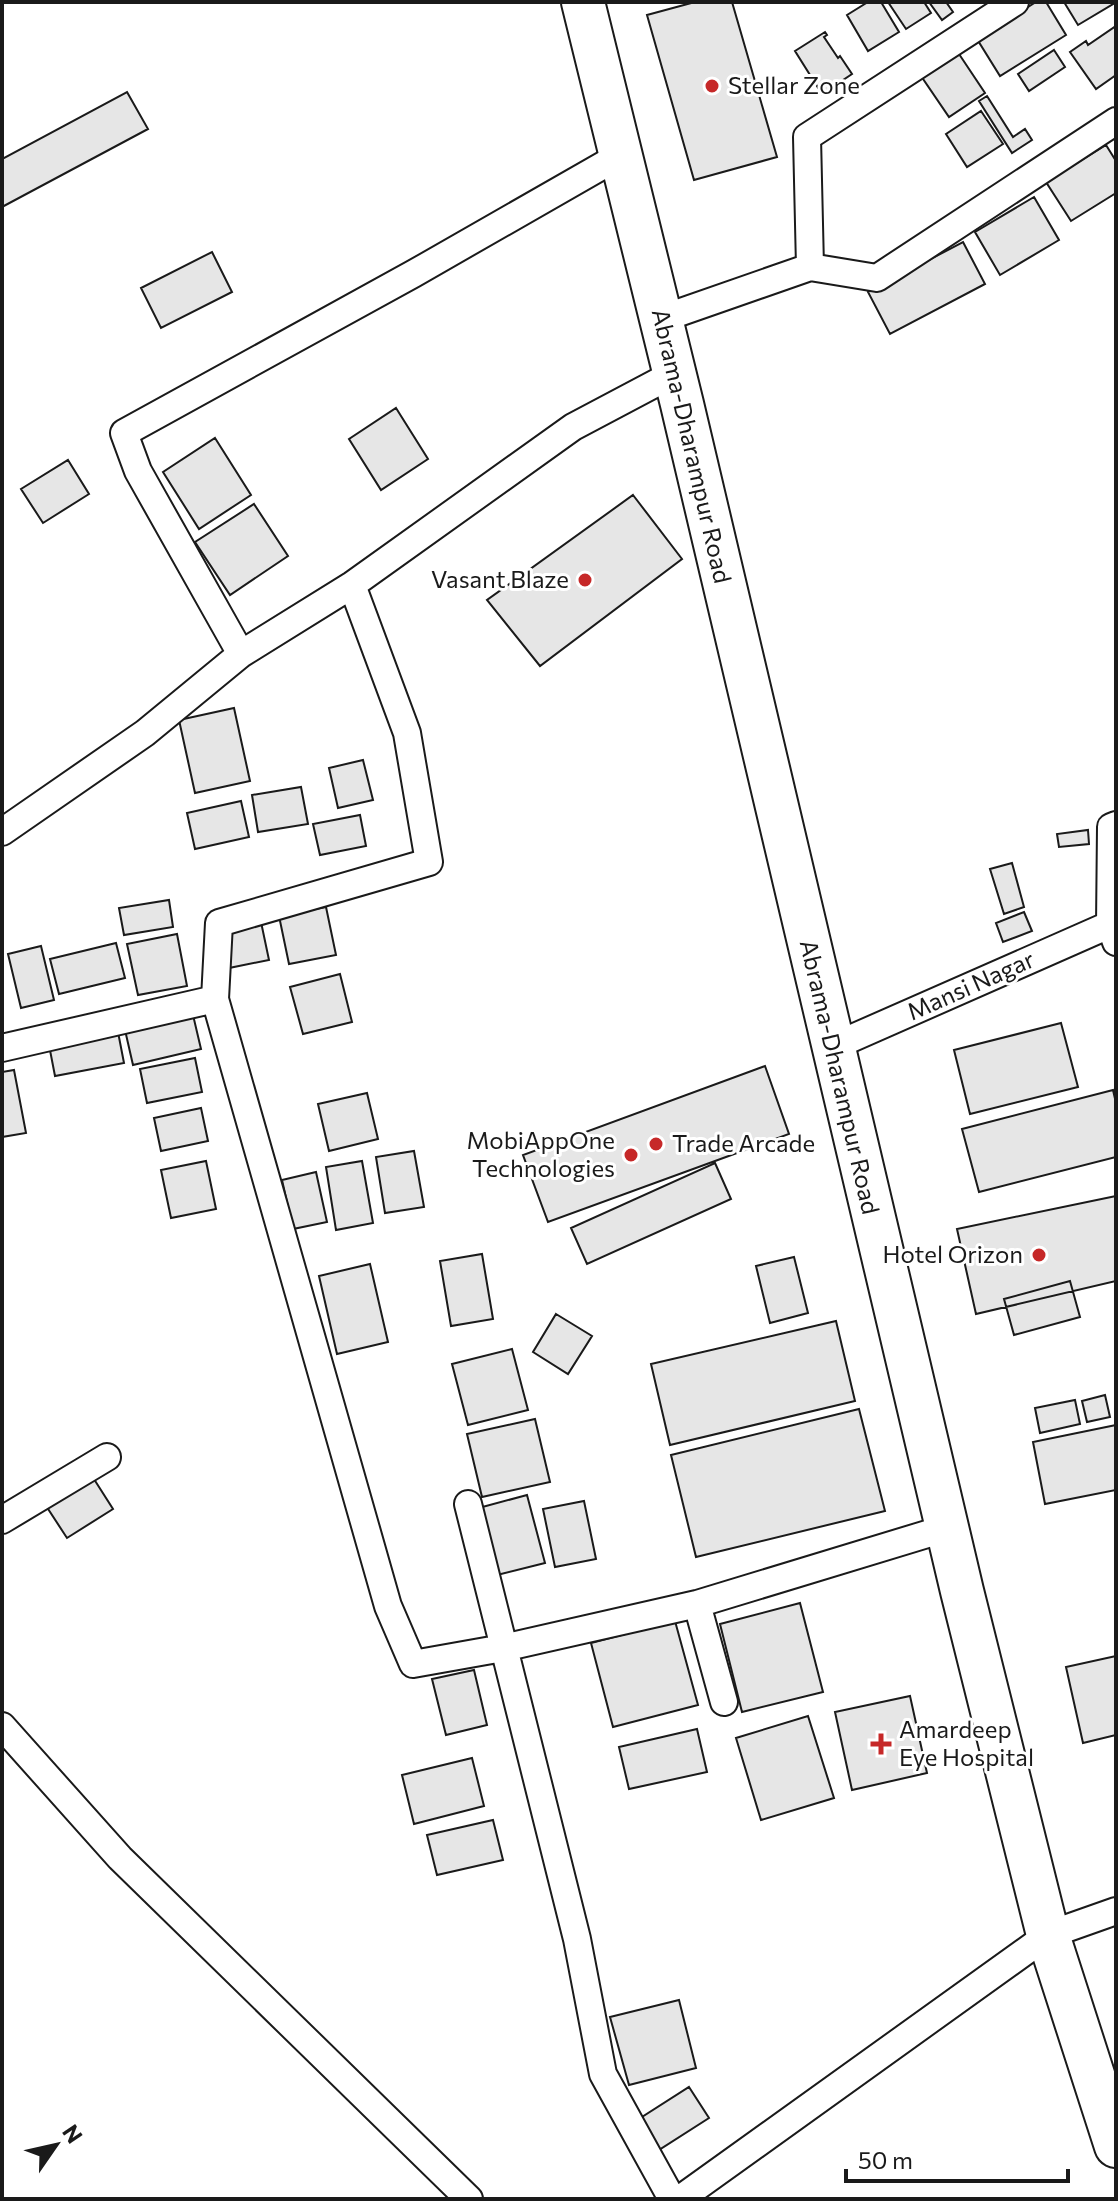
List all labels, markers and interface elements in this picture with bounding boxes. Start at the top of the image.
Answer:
place label: Stellar Zone [728,70,860,99]
marker: Stellar Zone [703,77,721,95]
street label: Abrama-Dharampur Road [647,306,738,586]
place label: Vasant Blaze [431,564,569,593]
marker: Vasant Blaze [576,571,594,589]
street label: Abrama-Dharampur Road [795,937,886,1217]
street label: Mansi Nagar [902,943,1039,1026]
place label: MobiAppOne Technologies [466,1125,615,1182]
place label: Trade Arcade [672,1128,815,1157]
marker: Trade Arcade [647,1135,665,1153]
marker: MobiAppOne Technologies [622,1146,640,1164]
place label: Hotel Orizon [882,1239,1023,1268]
marker: Hotel Orizon [1030,1246,1048,1264]
place label: Amardeep Eye Hospital [899,1714,1034,1771]
marker: Amardeep Eye Hospital [870,1733,892,1755]
north arrow [16,2105,96,2185]
text: N [57,2119,89,2148]
scale bar [846,2133,1068,2183]
text: 50 m [858,2145,913,2174]

